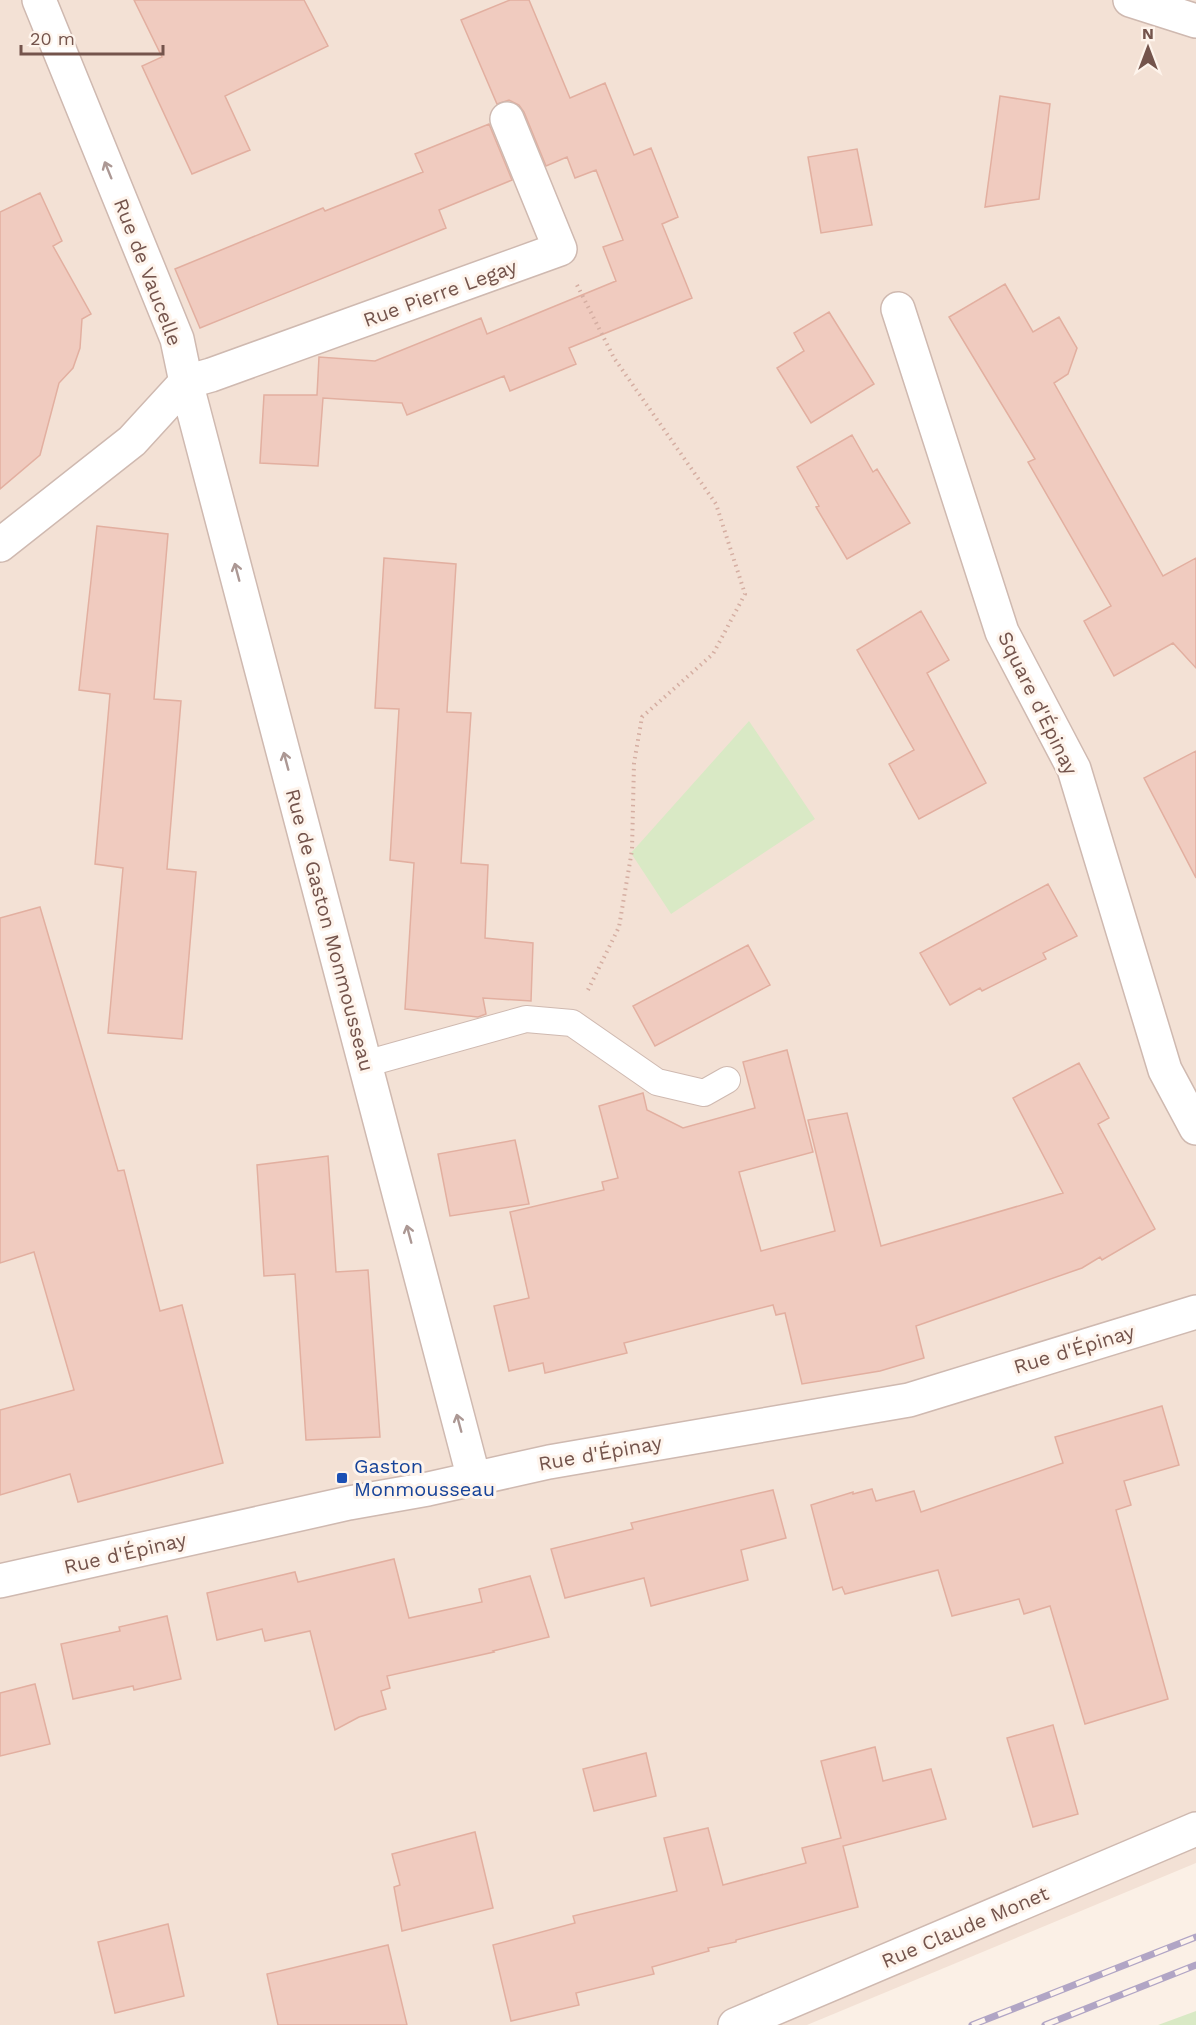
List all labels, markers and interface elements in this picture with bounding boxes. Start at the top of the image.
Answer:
scale bar [21,18,164,56]
north arrow [1118,18,1178,78]
text: N [1142,24,1154,43]
text: 20 m [30,28,75,49]
one-way arrow [102,161,113,180]
street label: Rue de Vaucelle [109,195,187,349]
street label: Rue Pierre Legay [360,254,521,332]
one-way arrow [231,563,243,582]
street label: Square d'Épinay [993,627,1083,779]
one-way arrow [280,752,292,771]
street label: Rue de Gaston Monmousseau [281,786,379,1074]
one-way arrow [403,1225,415,1244]
street label: Rue d'Épinay [1011,1319,1138,1379]
one-way arrow [452,1414,464,1433]
street label: Rue d'Épinay [536,1430,664,1476]
place label: Gaston Monmousseau [354,1454,495,1501]
marker: Gaston Monmousseau [335,1471,349,1485]
street label: Rue d'Épinay [61,1527,189,1579]
street label: Rue Claude Monet [878,1881,1053,1973]

